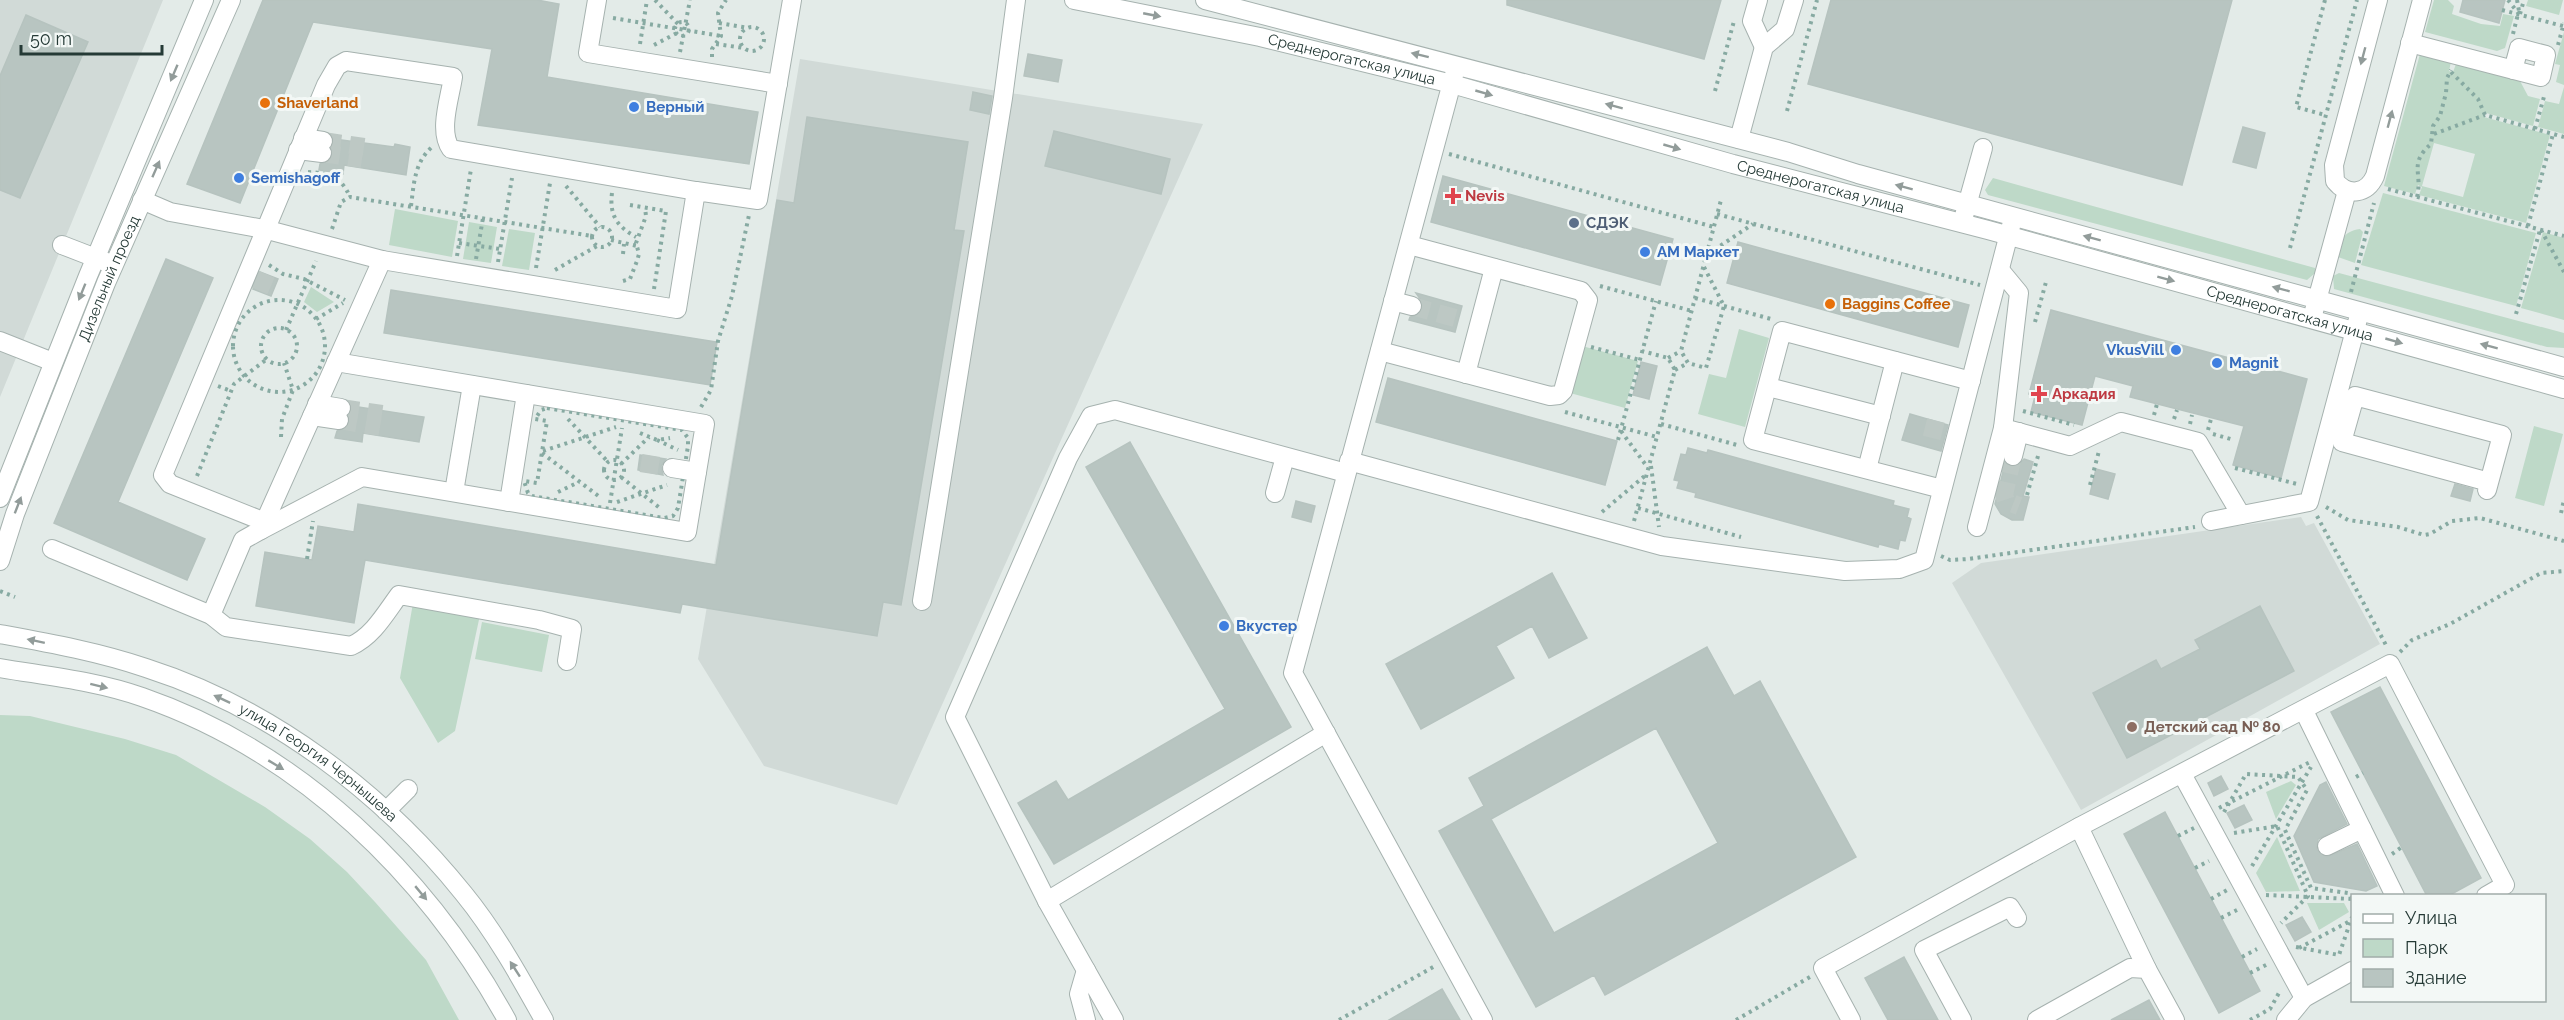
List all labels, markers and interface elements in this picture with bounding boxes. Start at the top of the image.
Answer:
one-way arrow [1142,11,1161,20]
scale bar [21,18,162,56]
text: 50 m [30,28,72,49]
street label: Среднерогатская улица [1266,30,1437,89]
one-way arrow [2357,47,2367,66]
one-way arrow [1411,49,1429,59]
one-way arrow [169,65,179,83]
one-way arrow [1476,89,1494,98]
place label: Shaverland [277,94,359,112]
marker: Shaverland [258,96,272,110]
place label: Верный [646,98,704,116]
marker: Верный [627,100,641,114]
one-way arrow [1605,101,1623,110]
one-way arrow [2385,110,2395,128]
one-way arrow [1663,142,1681,152]
street label: Среднерогатская улица [1735,156,1906,217]
one-way arrow [151,160,161,178]
place label: Semishagoff [251,169,341,187]
marker: Semishagoff [232,171,246,185]
one-way arrow [1895,181,1913,191]
place label: Nevis [1465,187,1505,205]
marker: Nevis [1446,189,1460,203]
street label: Дизельный проезд [75,213,144,344]
place label: СДЭК [1586,214,1630,232]
marker: СДЭК [1567,216,1581,230]
one-way arrow [2083,233,2101,242]
place label: АМ Маркет [1657,243,1740,261]
marker: АМ Маркет [1638,245,1652,259]
one-way arrow [2157,274,2175,284]
street label: Среднерогатская улица [2205,282,2375,345]
one-way arrow [77,283,86,301]
one-way arrow [2271,284,2289,293]
place label: Baggins Coffee [1842,295,1951,313]
marker: Baggins Coffee [1823,297,1837,311]
one-way arrow [2385,337,2403,347]
place label: VkusVill [2106,341,2164,359]
one-way arrow [2480,341,2498,350]
marker: VkusVill [2169,343,2183,357]
place label: Magnit [2229,354,2279,372]
marker: Magnit [2210,356,2224,370]
marker: Аркадия [2030,385,2048,403]
place label: Аркадия [2052,385,2116,403]
one-way arrow [14,496,24,514]
place label: Вкустер [1236,617,1298,635]
marker: Вкустер [1217,619,1231,633]
one-way arrow [26,636,45,645]
one-way arrow [90,681,108,691]
one-way arrow [213,694,230,703]
street label: улица Георгия Чернышева [236,700,401,826]
place label: Детский сад № 80 [2144,718,2281,736]
marker: Детский сад № 80 [2125,720,2139,734]
one-way arrow [268,759,284,770]
one-way arrow [415,885,428,901]
legend [2351,894,2546,1002]
text: Улица [2405,907,2457,928]
text: Парк [2405,937,2448,958]
one-way arrow [509,962,521,978]
text: Здание [2405,967,2467,988]

